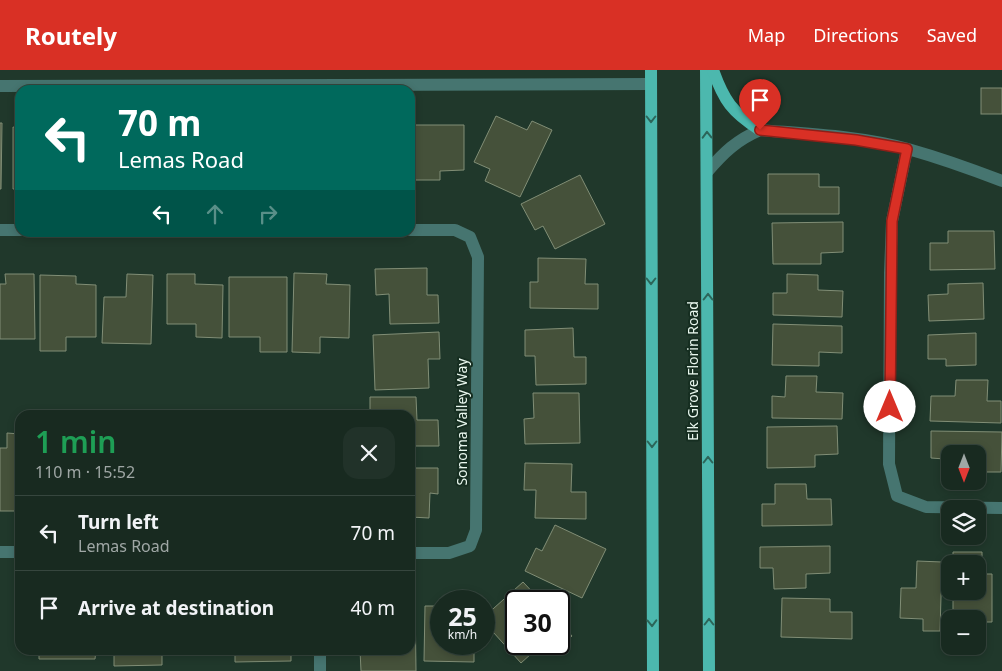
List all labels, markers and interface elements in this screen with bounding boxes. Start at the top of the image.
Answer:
text: Routely [25,19,117,52]
text: Map [748,23,785,47]
text: Directions [813,23,899,47]
text: Saved [927,23,977,47]
pin [739,79,781,130]
icon: arrive [746,86,774,114]
text: 70 m [118,99,201,146]
icon: left [35,105,100,170]
one-way arrow [646,115,656,123]
one-way arrow [702,131,712,138]
text: Lemas Road [118,144,244,174]
icon: left [148,200,176,228]
icon: ahead [201,200,229,228]
icon: right [254,200,282,228]
one-way arrow [646,278,656,285]
one-way arrow [703,293,713,301]
street label: Elk Grove Florin Road [683,301,702,441]
street label: Sonoma Valley Way [452,358,471,486]
position arrow [863,380,915,432]
text: 1 min [35,421,116,462]
button: close [343,427,395,479]
one-way arrow [647,440,657,448]
north arrow [941,445,986,490]
map controls [941,445,986,655]
one-way arrow [703,456,713,464]
text: 110 m · 15:52 [35,461,135,483]
button: layers [941,500,986,545]
text: Turn left [78,509,159,535]
icon: left [35,519,63,547]
text: 70 m [351,520,395,546]
text: Lemas Road [78,535,170,557]
button: + [941,555,986,600]
speed limit sign: 30 [505,590,570,655]
icon: arrive [35,594,63,622]
text: Arrive at destination [78,595,274,621]
text: 40 m [351,595,395,621]
text: 25 [448,599,477,633]
button: − [941,610,986,655]
one-way arrow [704,618,714,626]
one-way arrow [647,620,658,628]
text: km/h [448,626,477,643]

